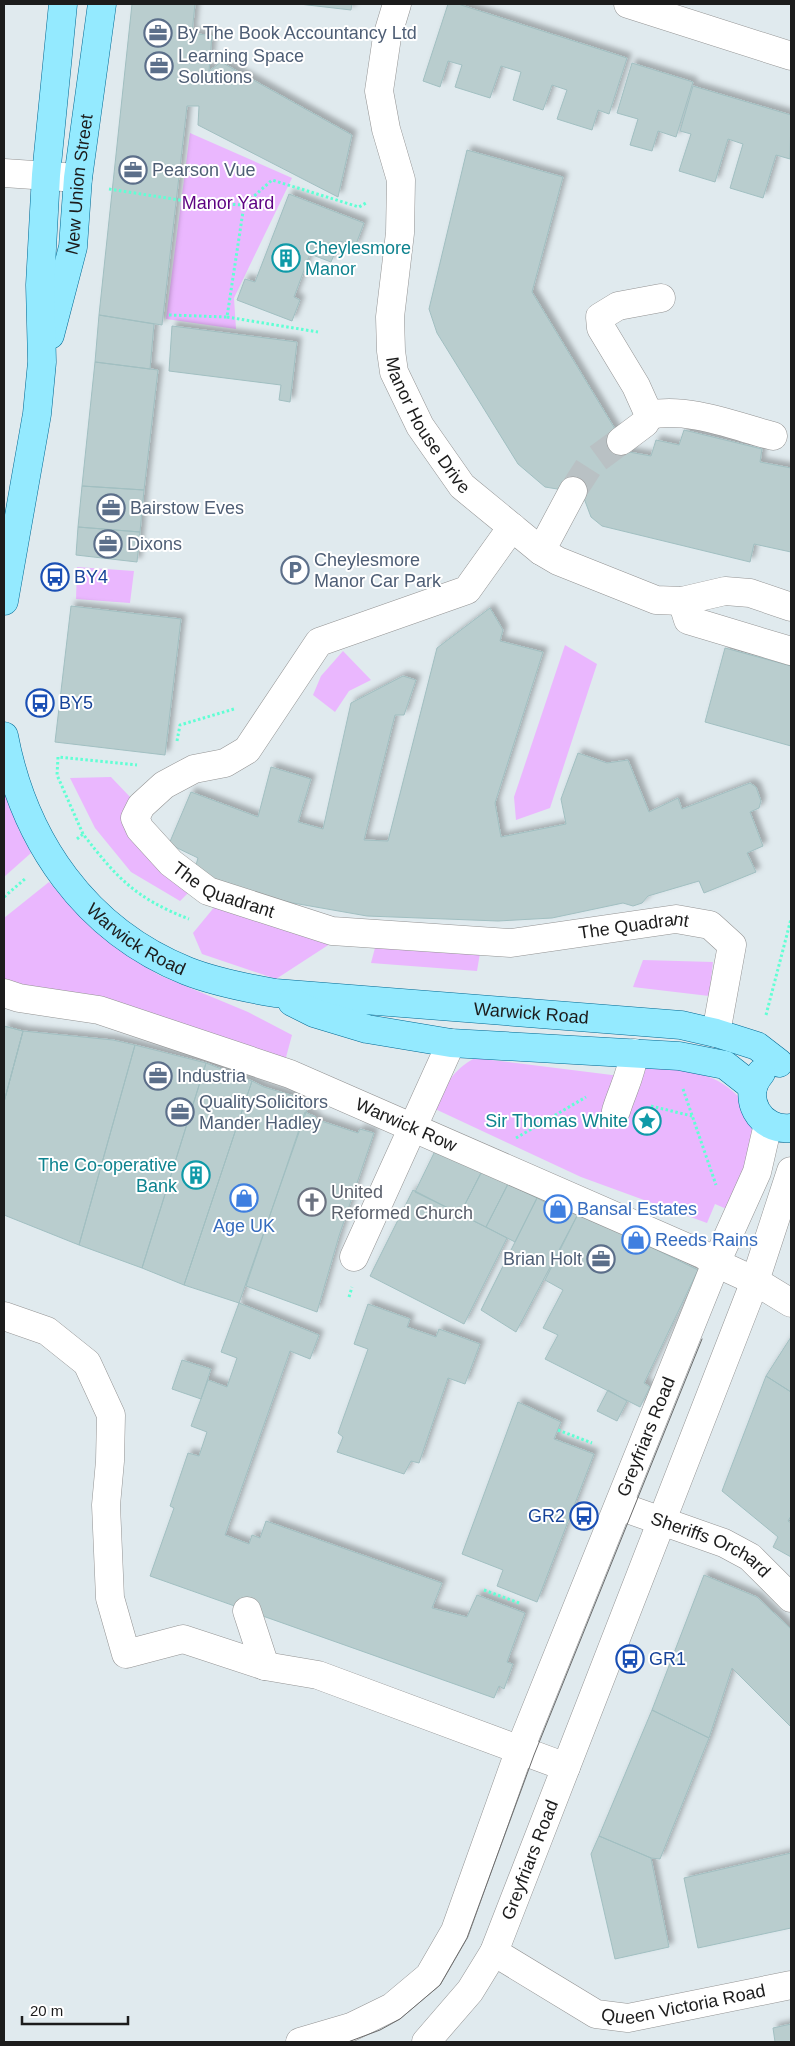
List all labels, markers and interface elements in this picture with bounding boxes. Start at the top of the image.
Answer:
office icon: By The Book Accountancy Ltd [143,18,173,48]
place label: By The Book Accountancy Ltd [177,23,417,43]
place label: Learning Space Solutions [178,46,304,87]
office icon: Learning Space Solutions [144,51,174,81]
street label: New Union Street [61,113,97,257]
office icon: Pearson Vue [118,155,148,185]
place label: Pearson Vue [152,160,255,180]
park label: Manor Yard [182,193,274,213]
place label: Cheylesmore Manor [305,238,411,279]
building icon: Cheylesmore Manor [271,243,301,273]
street label: Manor House Drive [382,355,474,498]
office icon: Bairstow Eves [96,493,126,523]
place label: Bairstow Eves [130,498,244,518]
office icon: Dixons [93,529,123,559]
place label: Dixons [127,534,182,554]
place label: Cheylesmore Manor Car Park [314,550,442,591]
parking icon: Cheylesmore Manor Car Park [280,555,310,585]
bus stop icon: BY4 [40,562,70,592]
place label: BY4 [74,567,108,587]
bus stop icon: BY5 [25,688,55,718]
place label: BY5 [59,693,93,713]
street label: The Quadrant [169,858,277,922]
street label: Warwick Road [82,899,189,979]
street label: The Quadrant [577,909,690,943]
street label: Warwick Road [473,999,590,1028]
office icon: Industria [143,1061,173,1091]
place label: Industria [177,1066,247,1086]
place label: QualitySolicitors Mander Hadley [199,1092,328,1133]
street label: Warwick Row [353,1094,461,1156]
office icon: QualitySolicitors Mander Hadley [165,1097,195,1127]
place icon: Sir Thomas White [632,1106,662,1136]
place label: Sir Thomas White [485,1111,628,1131]
place label: The Co-operative Bank [38,1155,178,1196]
building icon: The Co-operative Bank [181,1160,211,1190]
place label: United Reformed Church [331,1182,473,1223]
shop icon: Age UK [229,1183,259,1213]
church icon: United Reformed Church [297,1187,327,1217]
shop icon: Bansal Estates [543,1194,573,1224]
place label: Bansal Estates [577,1199,697,1219]
place label: Age UK [213,1216,275,1236]
shop icon: Reeds Rains [621,1225,651,1255]
place label: Reeds Rains [655,1230,758,1250]
office icon: Brian Holt [586,1244,616,1274]
place label: Brian Holt [503,1249,582,1269]
street label: Greyfriars Road [613,1374,679,1499]
bus stop icon: GR2 [569,1501,599,1531]
place label: GR2 [528,1506,565,1526]
street label: Sheriffs Orchard [648,1508,774,1581]
bus stop icon: GR1 [615,1644,645,1674]
place label: GR1 [649,1649,686,1669]
street label: Greyfriars Road [497,1797,562,1923]
street label: Queen Victoria Road [600,1980,767,2028]
scale bar [22,1994,129,2026]
text: 20 m [30,2002,63,2019]

